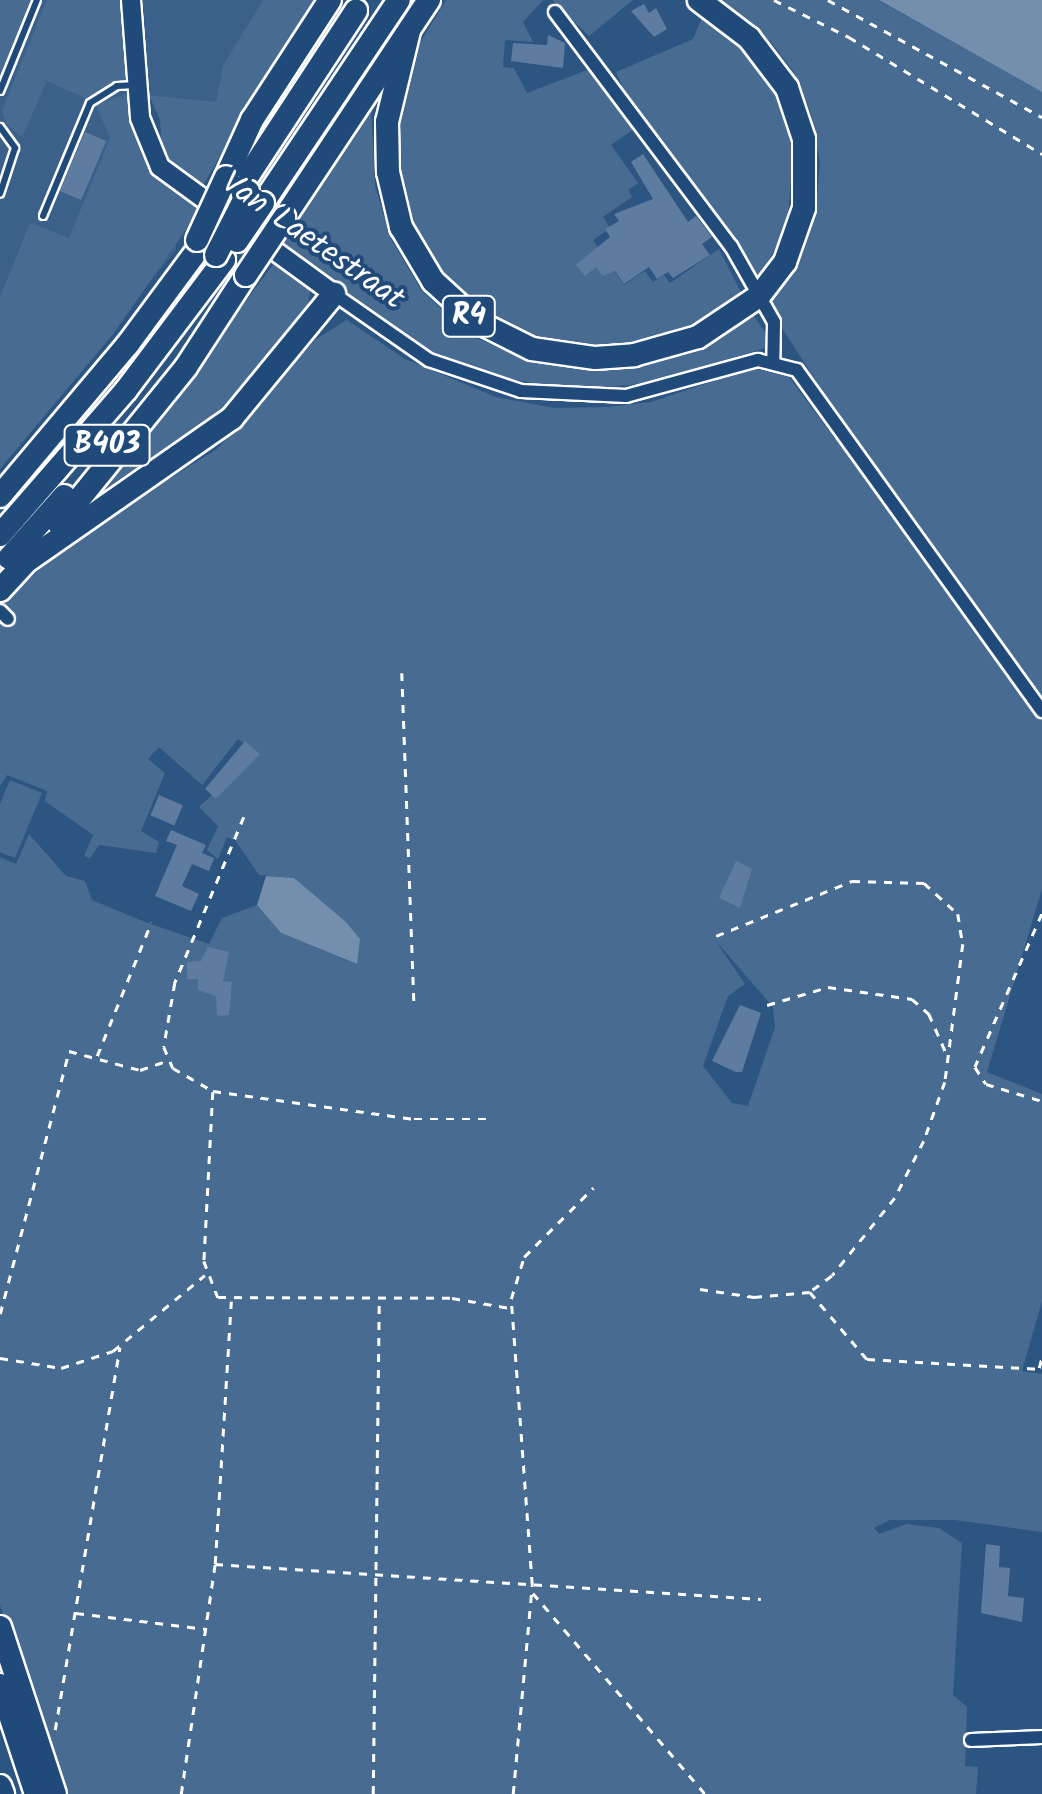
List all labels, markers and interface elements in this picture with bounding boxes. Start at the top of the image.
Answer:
street label: Van Laetestraat [213,165,411,319]
road number: R4 [442,291,496,341]
road number: B403 [62,420,152,470]

